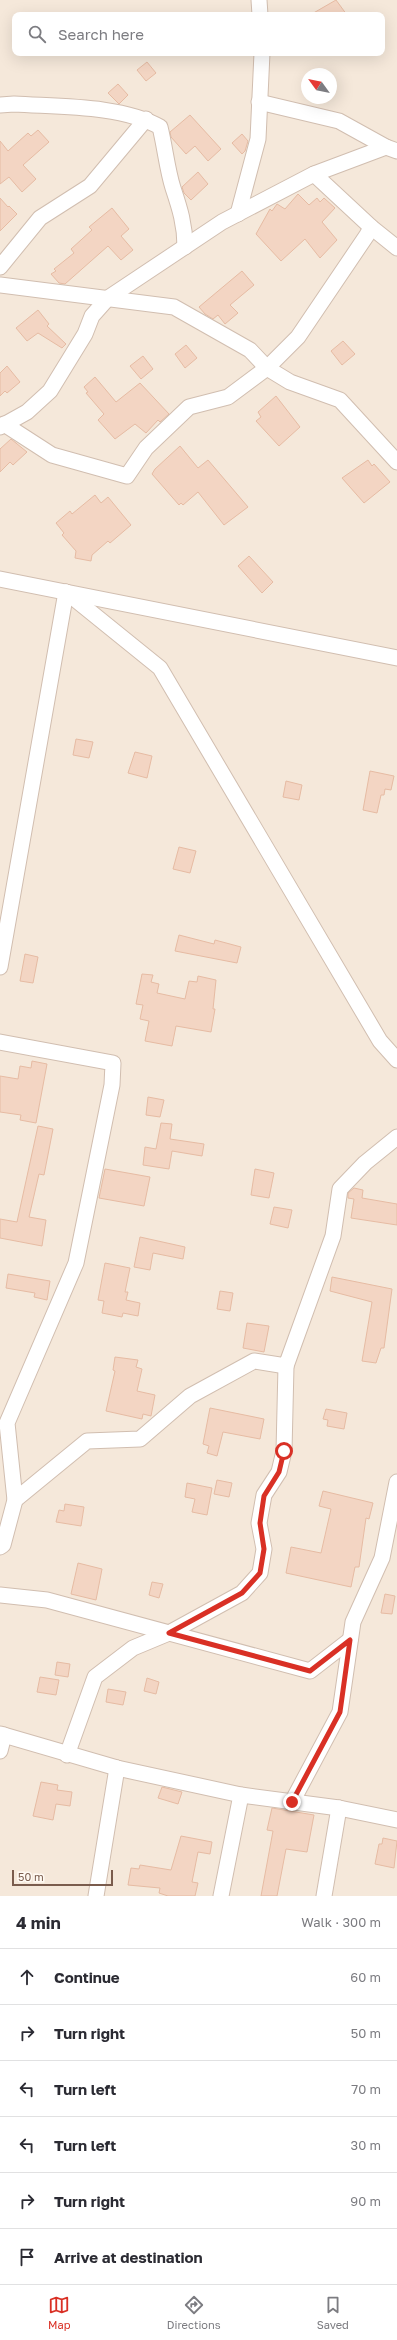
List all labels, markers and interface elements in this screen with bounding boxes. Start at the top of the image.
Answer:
search box [12,12,385,56]
icon: search [26,23,48,45]
text: Search here [58,25,144,43]
north arrow [301,68,337,104]
route start [275,1442,293,1460]
route end [283,1793,301,1811]
scale bar [12,1868,113,1887]
text: 50 m [18,1870,44,1883]
text: 4 min [16,1912,61,1933]
text: Walk · 300 m [301,1914,381,1930]
icon: ahead [16,1966,38,1988]
text: Continue [54,1968,120,1986]
text: 60 m [350,1969,381,1985]
icon: right [16,2022,38,2044]
text: Turn right [54,2024,125,2042]
text: 50 m [351,2025,381,2041]
icon: left [16,2078,38,2100]
text: Turn left [54,2080,116,2098]
text: 70 m [351,2081,381,2097]
icon: left [16,2134,38,2156]
text: Turn left [54,2136,116,2154]
text: 30 m [351,2137,381,2153]
icon: right [16,2190,38,2212]
text: Turn right [54,2192,125,2210]
text: 90 m [350,2193,381,2209]
icon: arrive [16,2246,38,2268]
text: Arrive at destination [54,2248,203,2266]
tab: Map [48,2294,71,2331]
tab: Directions [167,2294,221,2331]
tab: Saved [317,2294,349,2331]

